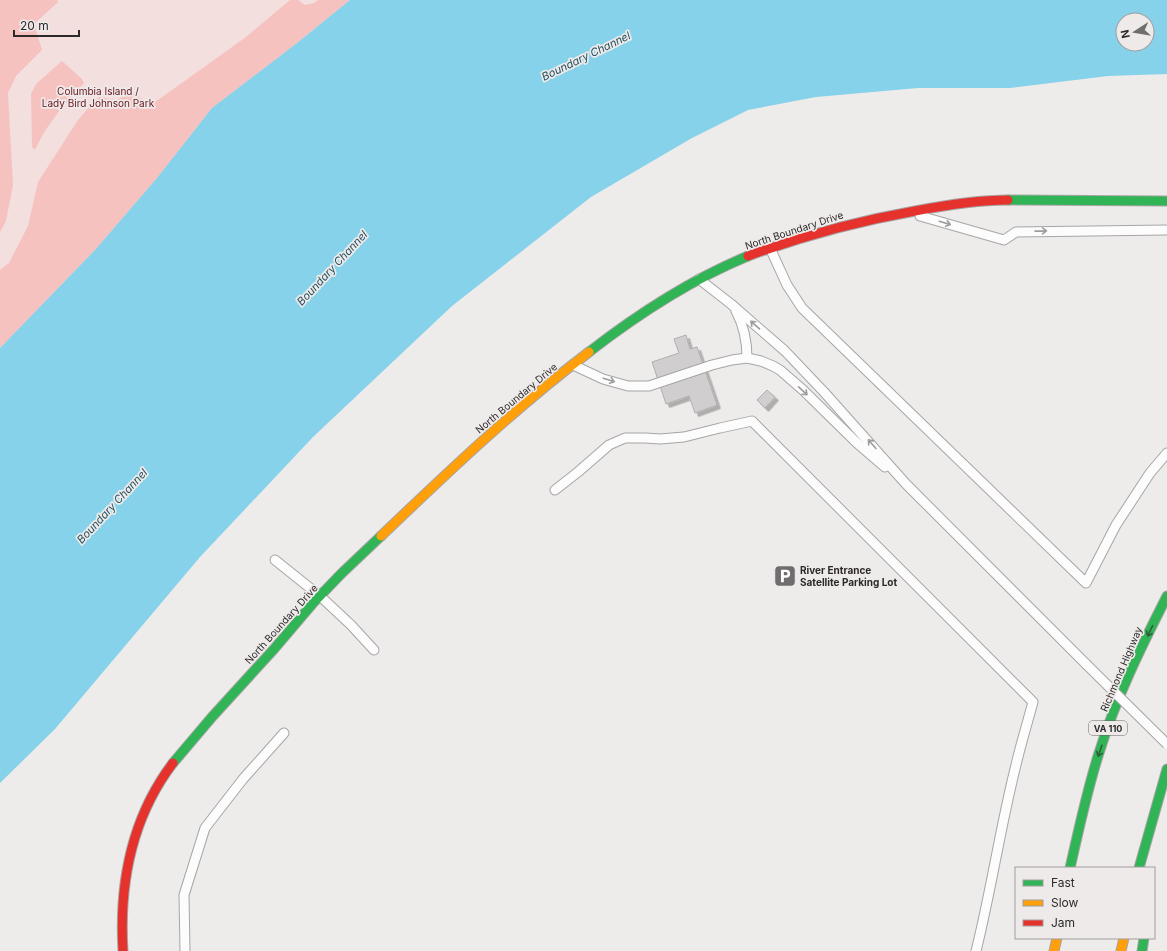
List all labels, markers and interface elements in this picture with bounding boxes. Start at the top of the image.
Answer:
scale bar [14,12,79,38]
north arrow [1115,12,1155,52]
text: 20 m [20,18,49,33]
water label: Boundary Channel [539,28,633,84]
text: N [1117,29,1133,40]
park label: Columbia Island / Lady Bird Johnson Park [42,85,155,109]
street label: North Boundary Drive [743,208,845,252]
one-way arrow [938,220,951,227]
water label: Boundary Channel [294,227,370,308]
one-way arrow [1034,227,1047,235]
one-way arrow [751,321,761,330]
street label: North Boundary Drive [473,360,559,436]
one-way arrow [602,377,615,384]
one-way arrow [798,386,808,395]
one-way arrow [867,439,876,450]
water label: Boundary Channel [74,465,150,546]
parking icon: River Entrance Satellite Parking Lot [772,563,798,589]
place label: River Entrance Satellite Parking Lot [800,564,897,589]
street label: North Boundary Drive [242,582,320,666]
street label: Richmond Highway [1098,624,1144,713]
one-way arrow [1145,625,1153,637]
road number: VA 110 [1089,721,1127,735]
one-way arrow [1096,744,1103,757]
legend [1015,867,1155,939]
text: Fast [1051,875,1075,890]
text: Slow [1051,895,1079,910]
text: Jam [1051,915,1075,930]

